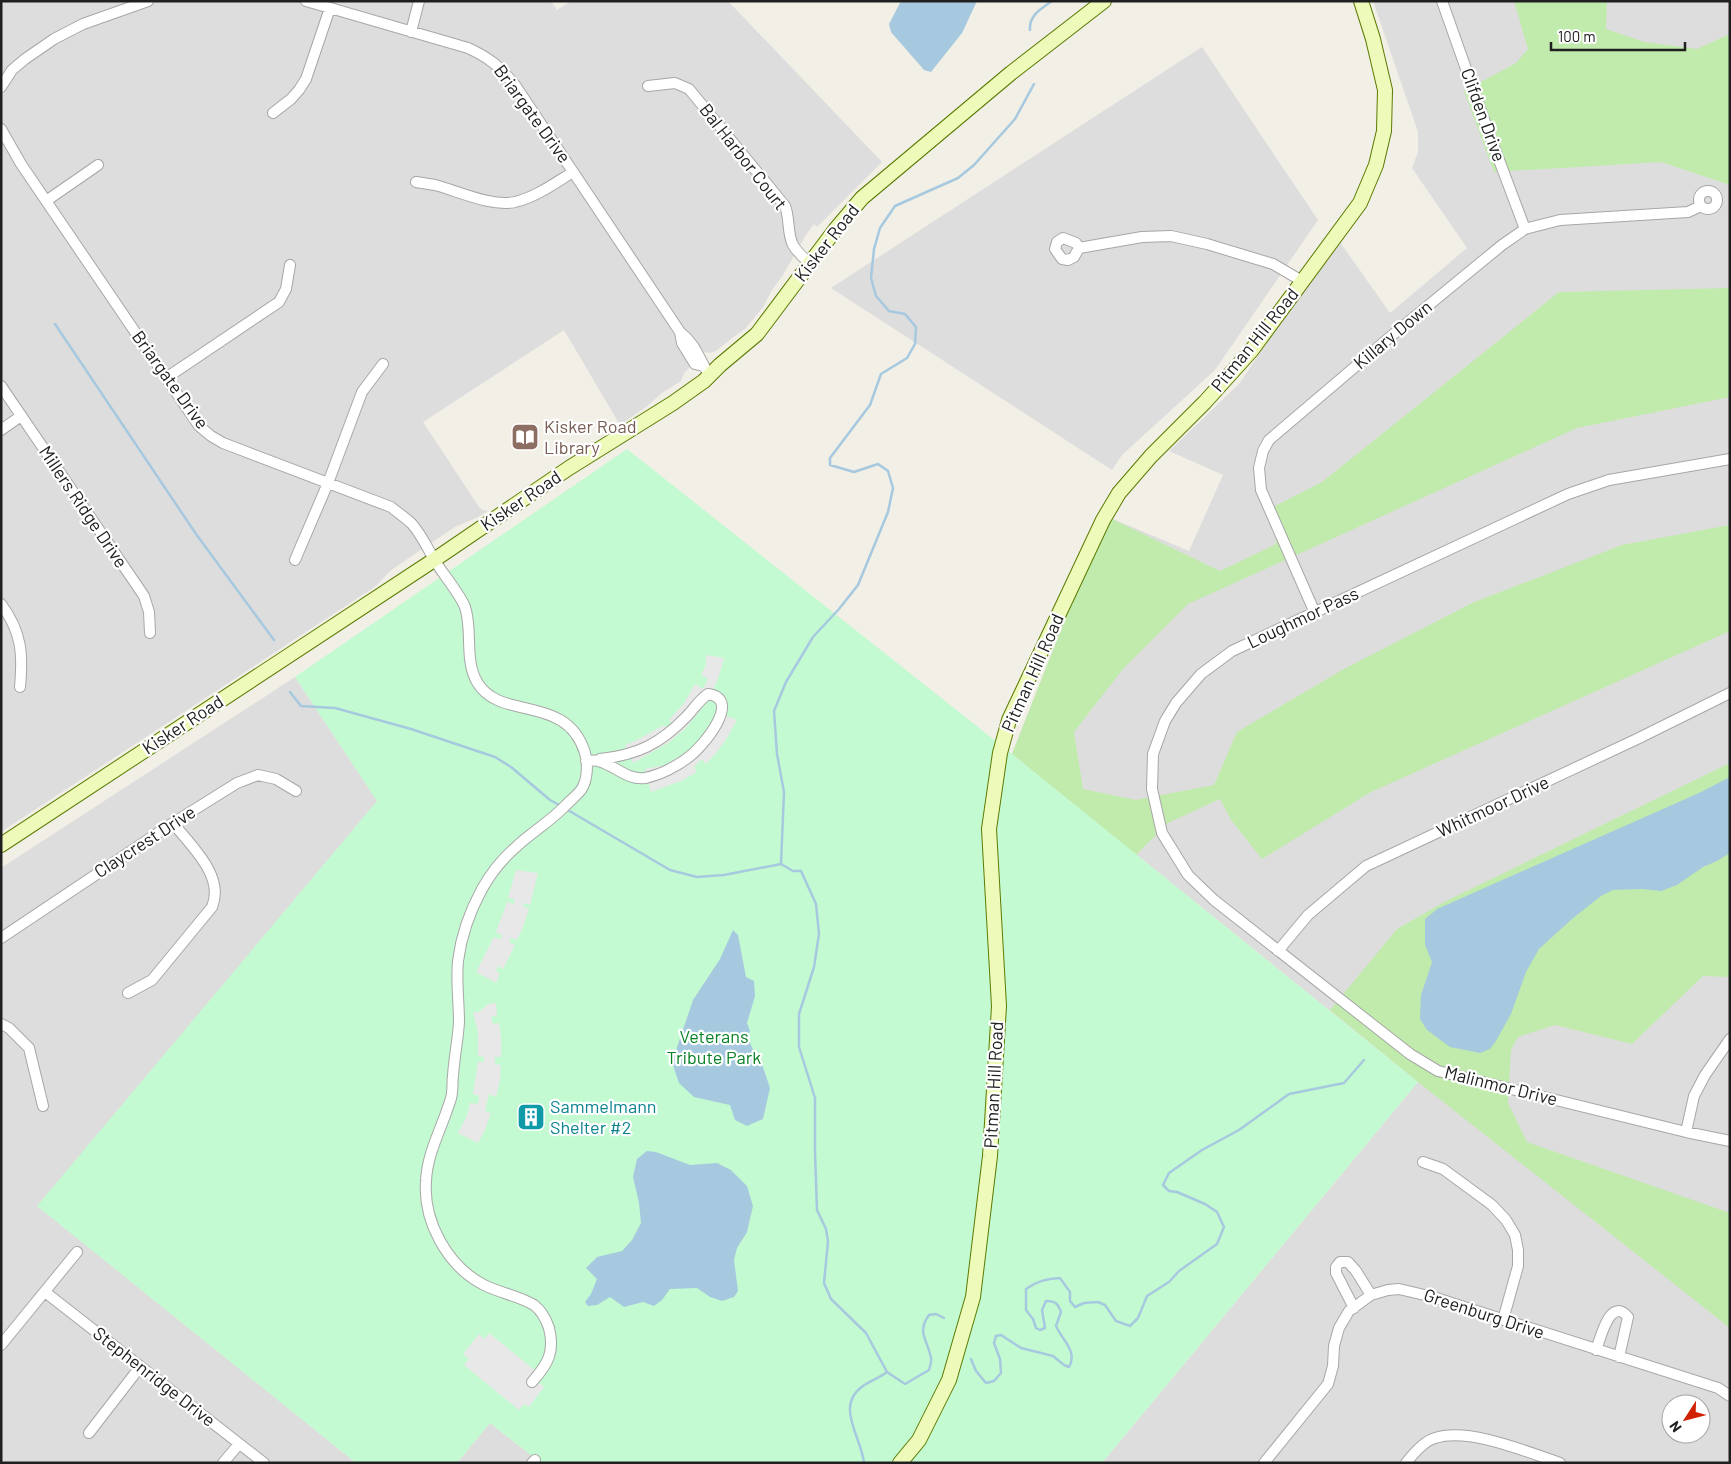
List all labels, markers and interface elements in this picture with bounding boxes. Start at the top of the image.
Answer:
scale bar [1551,20,1685,52]
text: 100 m [1558,27,1596,45]
street label: Briargate Drive [490,60,576,167]
street label: Clifden Drive [1457,65,1511,164]
street label: Bal Harbor Court [695,99,792,214]
street label: Kisker Road [789,199,863,286]
street label: Pitman Hill Road [1206,283,1303,396]
street label: Killary Down [1349,295,1436,373]
street label: Briargate Drive [128,326,214,433]
place label: Kisker Road Library [544,415,636,458]
library icon: Kisker Road Library [510,422,540,452]
street label: Millers Ridge Drive [35,441,133,572]
street label: Kisker Road [476,465,565,535]
street label: Loughmor Pass [1243,582,1362,653]
street label: Pitman Hill Road [996,610,1068,735]
street label: Kisker Road [138,690,227,759]
street label: Whitmoor Drive [1433,770,1552,842]
street label: Claycrest Drive [90,800,199,882]
street label: Pitman Hill Road [979,1021,1007,1149]
park label: Veterans Tribute Park [667,1025,761,1068]
street label: Malinmor Drive [1443,1060,1560,1110]
place label: Sammelmann Shelter #2 [550,1095,657,1138]
building icon: Sammelmann Shelter #2 [516,1102,546,1132]
street label: Greenburg Drive [1421,1283,1547,1343]
street label: Stephenridge Drive [89,1322,220,1431]
north arrow [1661,1394,1711,1444]
text: N [1665,1418,1685,1436]

